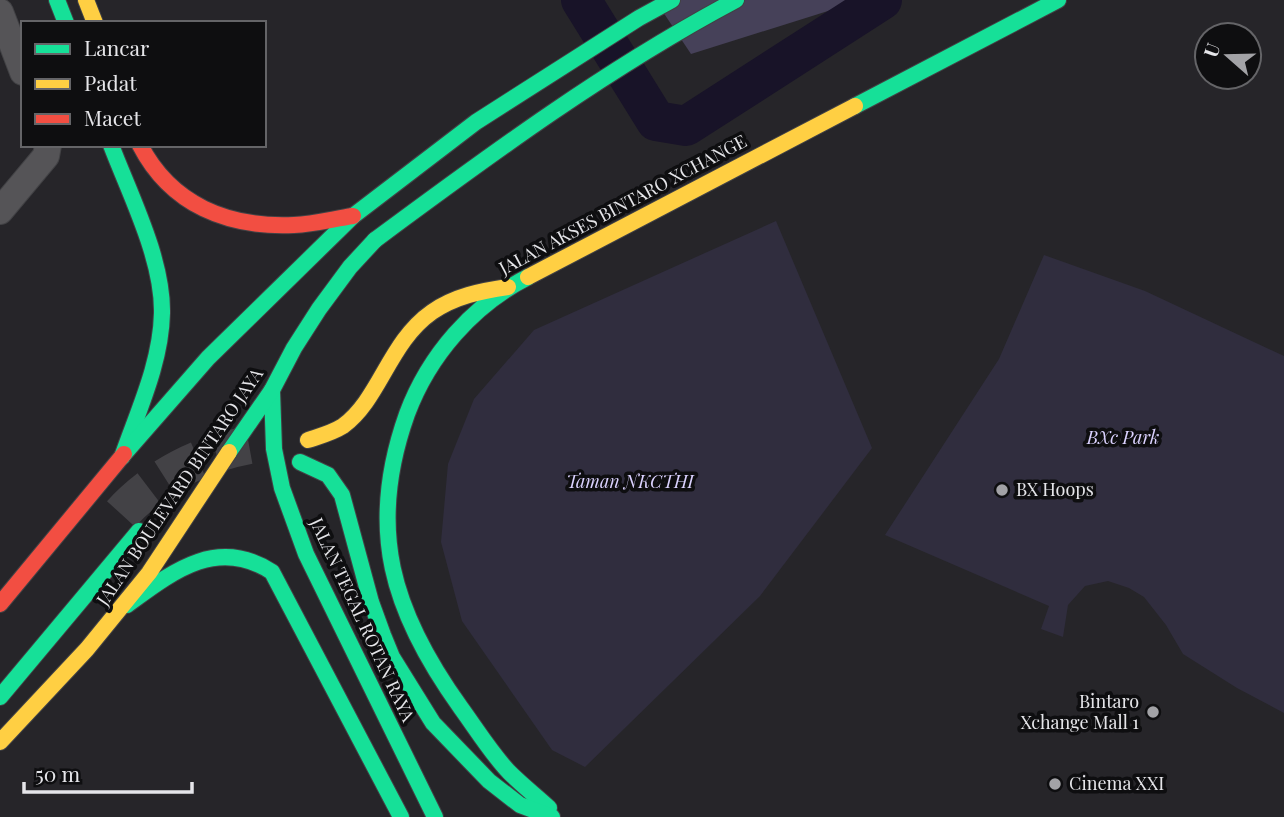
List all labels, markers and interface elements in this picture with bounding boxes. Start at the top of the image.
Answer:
legend [21,21,266,147]
north arrow [1193,21,1263,91]
text: Lancar [84,33,150,61]
text: U [1197,39,1226,60]
text: Padat [84,68,137,96]
text: Macet [84,103,141,131]
street label: JALAN AKSES BINTARO XCHANGE [494,128,751,280]
street label: JALAN BOULEVARD BINTARO JAYA [90,362,268,611]
park label: BXc Park [1086,425,1159,449]
park label: Taman NKCTHI [566,469,696,493]
place label: BX Hoops [1016,477,1094,501]
marker: BX Hoops [994,482,1010,498]
street label: JALAN TEGAL ROTAN RAYA [305,513,421,726]
place label: Bintaro Xchange Mall 1 [1020,689,1139,734]
marker: Bintaro Xchange Mall 1 [1145,704,1161,720]
scale bar [24,750,192,794]
text: 50 m [35,759,81,787]
place label: Cinema XXI [1069,771,1164,795]
marker: Cinema XXI [1047,776,1063,792]

